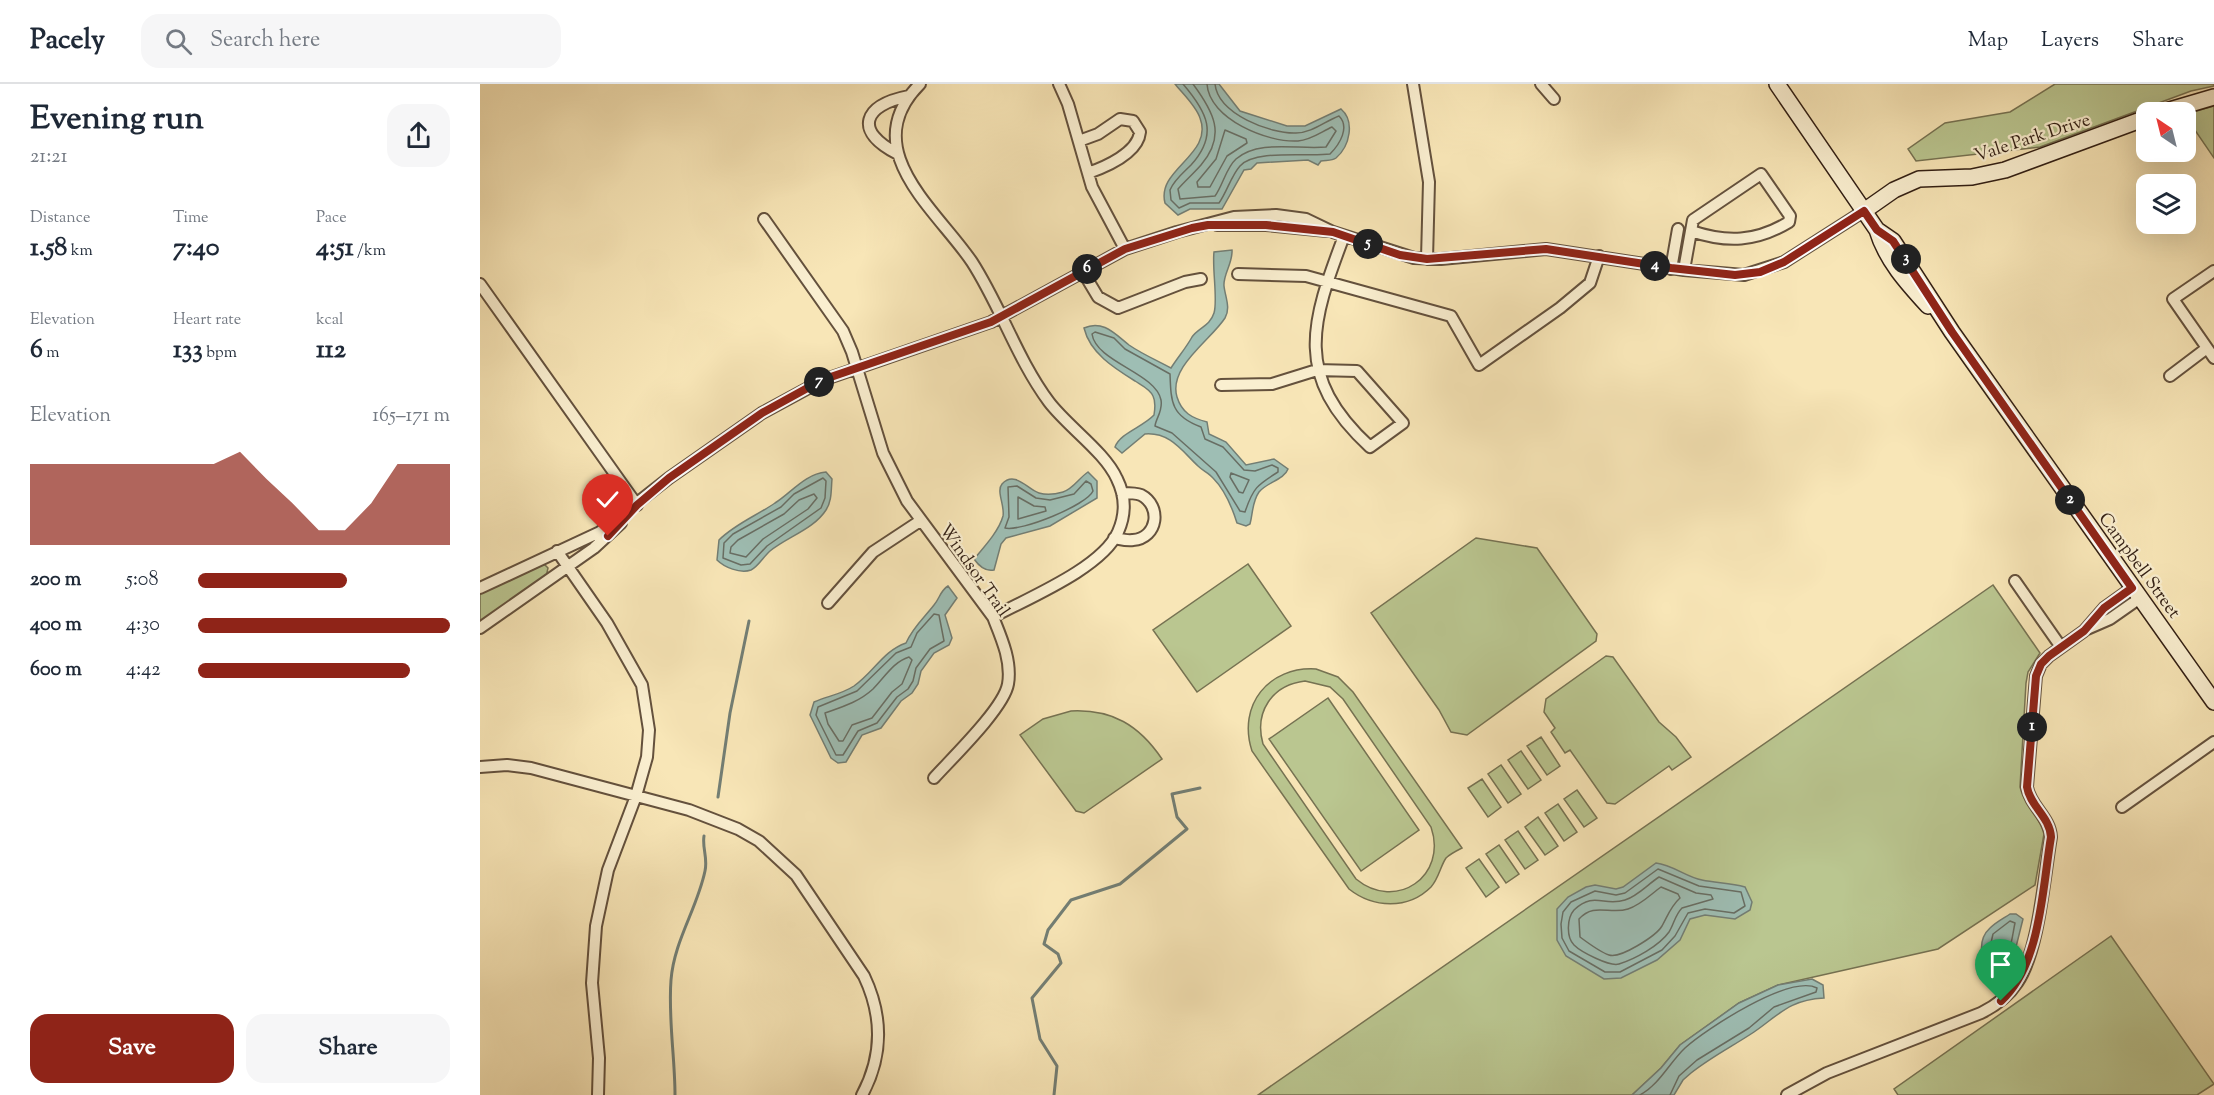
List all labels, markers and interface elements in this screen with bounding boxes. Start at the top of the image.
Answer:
search box [141,14,561,68]
text: Pacely [30,21,105,61]
icon: search [162,25,195,58]
text: Search here [210,25,320,57]
text: Map [1968,26,2008,56]
text: Layers [2041,26,2099,56]
text: Share [2132,26,2184,56]
text: Evening run [30,96,204,144]
north arrow [2136,102,2196,162]
map controls [2136,102,2196,234]
button: share [387,104,450,167]
street label: Vale Park Drive [1971,108,2094,170]
text: 21:21 [30,143,68,172]
button: layers [2136,174,2196,234]
text: Distance [30,207,90,230]
text: Time [173,207,209,230]
text: Pace [316,207,347,230]
pin: 5 [1353,229,1383,259]
text: 1.58 [30,230,67,267]
text: 7:40 [173,230,219,267]
text: 4:51 [316,230,354,267]
text: 5 [1365,232,1371,255]
text: km [67,240,93,263]
text: /km [354,240,386,263]
pin: 3 [1891,244,1921,274]
text: 3 [1903,247,1909,270]
pin: 4 [1640,251,1670,281]
pin: 6 [1072,254,1102,284]
text: 4 [1651,254,1659,277]
text: 6 [1083,257,1091,280]
text: Elevation [30,309,95,332]
text: Heart rate [173,309,241,332]
text: kcal [316,309,344,332]
text: 6 [30,332,43,369]
text: 133 [173,332,203,369]
text: 112 [316,332,346,369]
text: m [43,342,60,365]
text: bpm [203,342,237,365]
pin: 7 [804,367,834,397]
text: 7 [815,370,823,393]
text: Elevation [30,402,111,431]
text: 165–171 m [372,402,450,431]
pin [582,474,633,536]
icon: check [591,483,624,516]
pin: 2 [2055,485,2085,515]
text: 2 [2066,488,2074,511]
street label: Campbell Street [2091,508,2186,625]
street label: Windsor Trail [932,519,1015,623]
text: 200 m [30,566,81,595]
text: 5:08 [126,566,158,595]
text: 400 m [30,611,82,640]
text: 4:30 [126,611,160,640]
text: 600 m [30,656,82,685]
text: 4:42 [126,656,161,685]
pin: 1 [2017,712,2047,742]
text: 1 [2029,715,2035,738]
pin [1975,939,2026,1001]
icon: arrive [1984,948,2017,981]
button: Save [30,1014,234,1083]
button: Share [246,1014,450,1083]

